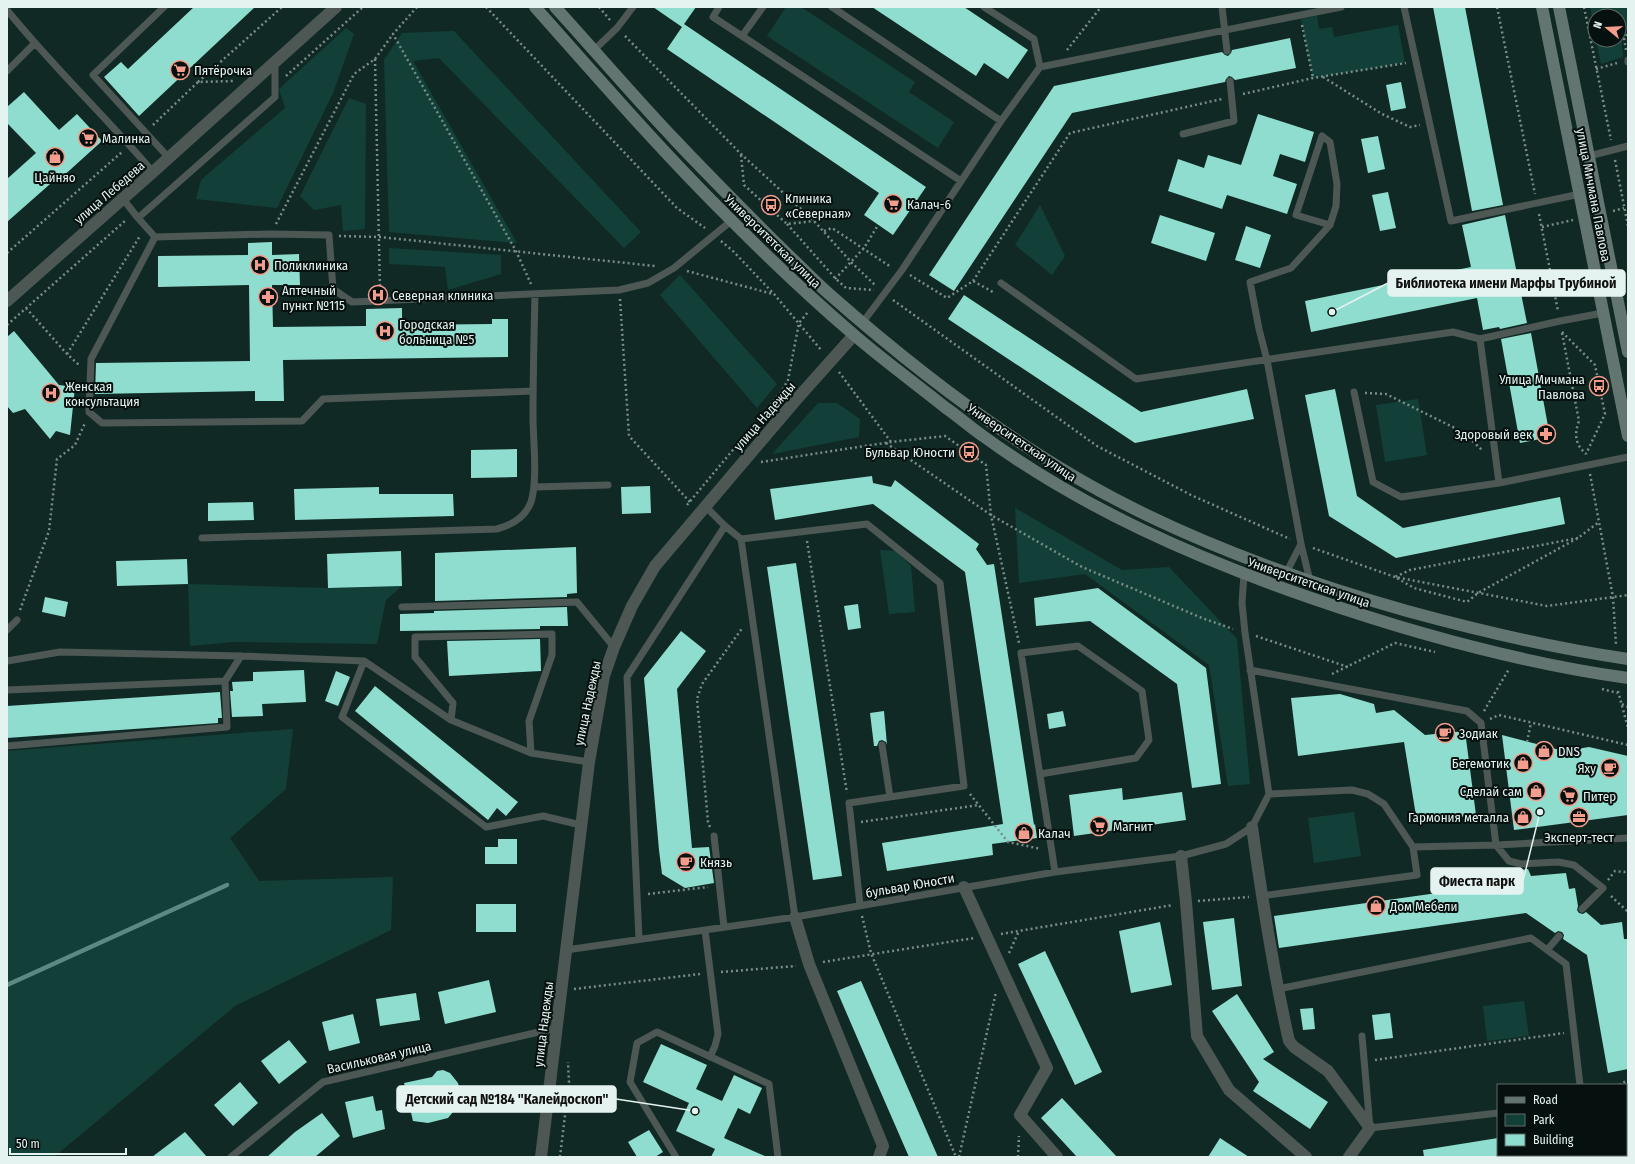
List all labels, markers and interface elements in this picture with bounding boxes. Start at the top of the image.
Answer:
north arrow [1587,8,1627,48]
text: N [1591,20,1605,30]
supermarket icon: Пятёрочка [169,59,191,81]
place label: Пятёрочка [194,63,252,78]
supermarket icon: Малинка [77,127,99,149]
street label: улица Мичмана Павлова [1573,127,1614,263]
place label: Малинка [102,131,150,146]
shop icon: Цайняо [44,146,66,168]
street label: улица Лебедева [71,158,148,227]
place label: Цайняо [34,170,76,185]
street label: Университетская улица [721,191,824,291]
place label: Клиника «Северная» [785,191,851,221]
supermarket icon: Калач-6 [882,193,904,215]
bus stop icon: Клиника «Северная» [760,194,782,216]
place label: Калач-6 [907,197,951,212]
hospital icon: Поликлиника [249,254,271,276]
place label: Поликлиника [274,258,348,273]
callout: Библиотека имени Марфы Трубиной [1388,270,1625,296]
text: Библиотека имени Марфы Трубиной [1396,275,1616,292]
place label: Аптечный пункт №115 [282,283,345,313]
hospital icon: Северная клиника [367,284,389,306]
pharmacy icon: Аптечный пункт №115 [257,286,279,308]
place label: Северная клиника [392,288,493,303]
place label: Городская больница №5 [399,317,474,347]
hospital icon: Городская больница №5 [374,320,396,342]
place label: Улица Мичмана Павлова [1498,372,1585,402]
bus stop icon: Улица Мичмана Павлова [1588,375,1610,397]
place label: Женская консультация [65,379,140,409]
street label: улица Надежды [730,379,798,454]
hospital icon: Женская консультация [40,382,62,404]
street label: Университетская улица [964,400,1079,484]
pharmacy icon: Здоровый век [1535,423,1557,445]
place label: Здоровый век [1454,427,1532,442]
bus stop icon: Бульвар Юности [958,441,980,463]
place label: Бульвар Юности [865,445,955,460]
street label: Университетская улица [1245,554,1372,610]
street label: улица Надежды [571,659,604,747]
cafe icon: Зодиак [1434,722,1456,744]
place label: Зодиак [1459,726,1498,741]
shop icon: DNS [1533,740,1555,762]
place label: DNS [1558,744,1580,759]
shop icon: Бегемотик [1512,752,1534,774]
place label: Бегемотик [1452,756,1509,771]
cafe icon: Яху [1599,757,1621,779]
place label: Яху [1577,761,1596,776]
shop icon: Сделай сам [1525,780,1547,802]
place label: Сделай сам [1460,784,1522,799]
supermarket icon: Питер [1558,785,1580,807]
place label: Питер [1583,789,1616,804]
shop icon: Гармония металла [1512,806,1534,828]
office icon: Эксперт-тест [1568,806,1590,828]
place label: Гармония металла [1408,810,1509,825]
supermarket icon: Магнит [1088,815,1110,837]
place label: Магнит [1113,819,1154,834]
shop icon: Калач [1013,822,1035,844]
place label: Калач [1038,826,1071,841]
place label: Эксперт-тест [1544,830,1614,845]
cafe icon: Князь [675,851,697,873]
place label: Князь [700,855,732,870]
callout: Фиеста парк [1431,868,1523,894]
street label: бульвар Юности [864,870,956,901]
text: Фиеста парк [1439,873,1516,890]
shop icon: Дом Мебели [1365,895,1387,917]
place label: Дом Мебели [1389,899,1457,914]
street label: улица Надежды [531,980,556,1068]
street label: Васильковая улица [326,1038,433,1077]
legend [1497,1084,1627,1156]
callout: Детский сад №184 "Калейдоскоп" [397,1086,616,1112]
text: Детский сад №184 "Калейдоскоп" [404,1091,609,1108]
text: Road [1533,1093,1558,1107]
text: Park [1533,1113,1555,1127]
scale bar [10,1130,126,1156]
text: Building [1533,1133,1574,1147]
text: 50 m [16,1137,40,1151]

